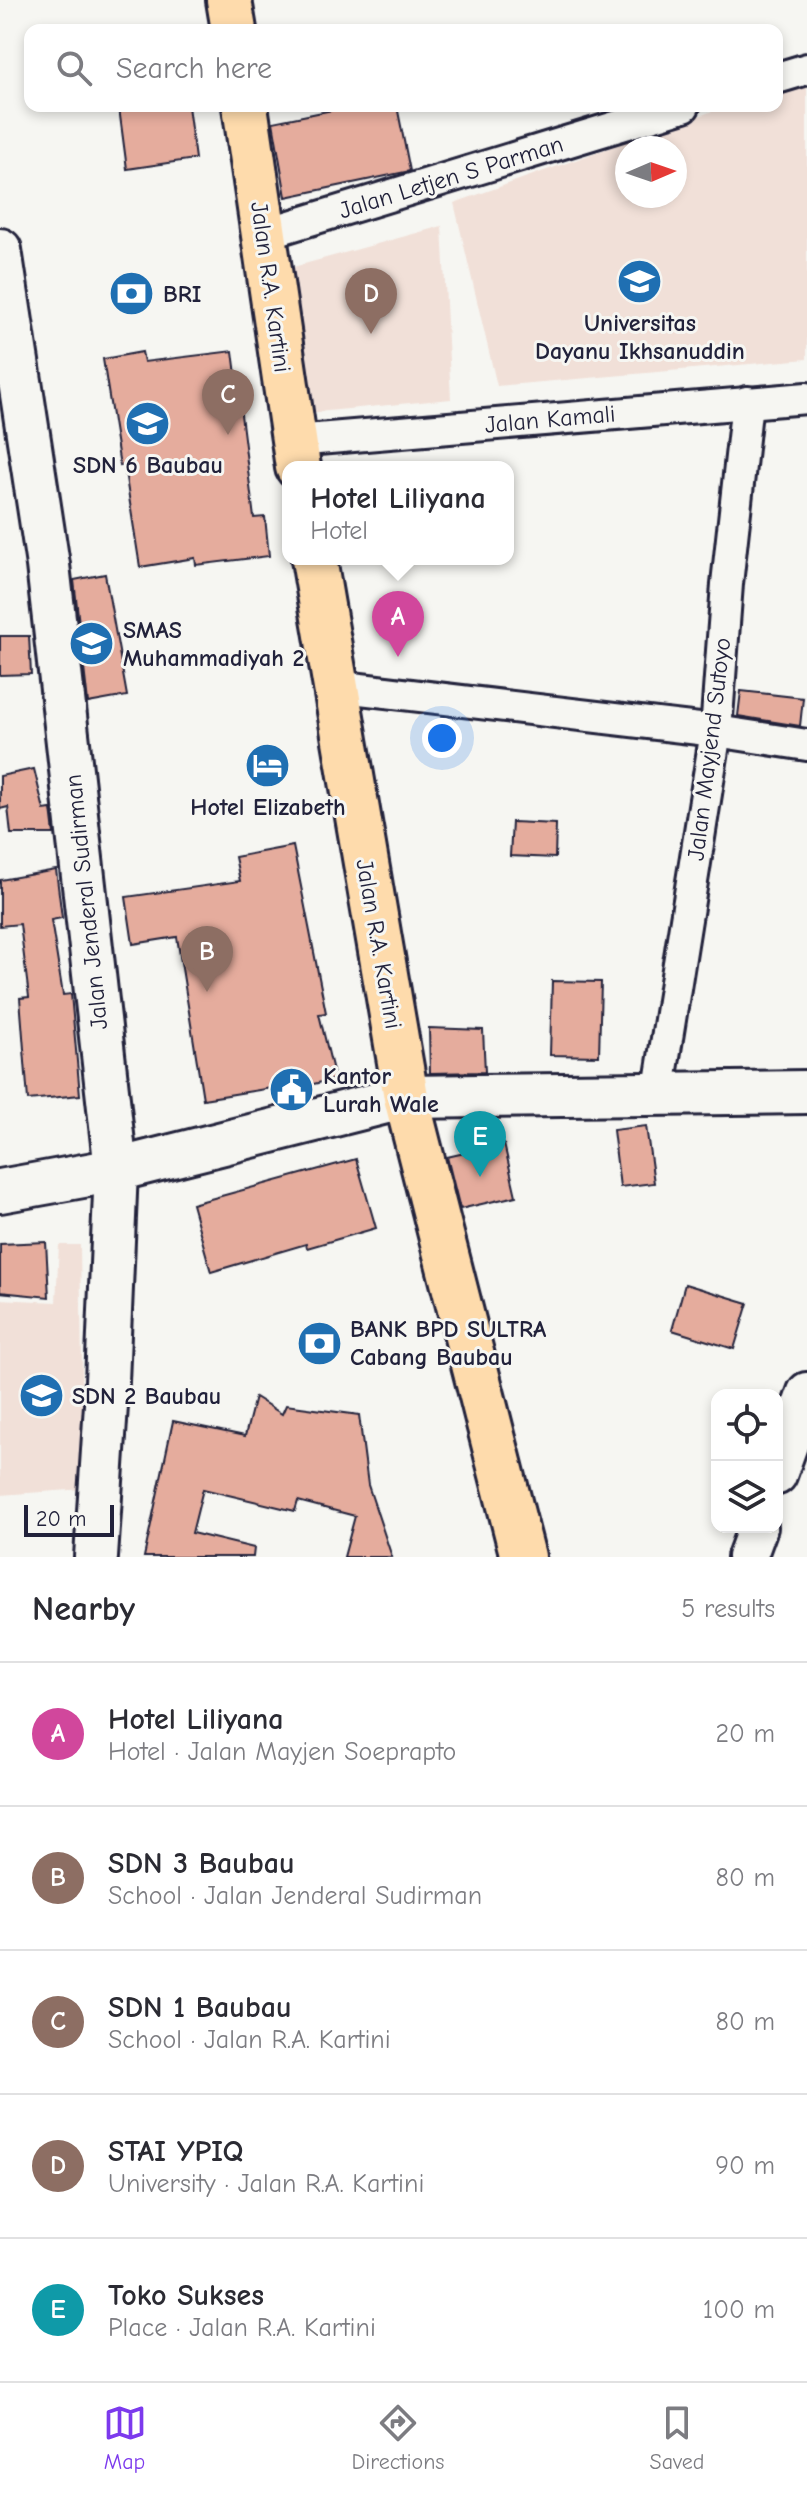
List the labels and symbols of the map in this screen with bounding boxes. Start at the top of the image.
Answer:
street label: Jalan Letjen S Parman [336,130,566,224]
north arrow [615,136,687,208]
street label: Jalan R.A. Kartini [245,200,297,374]
school or university icon: Universitas Dayanu Ikhsanuddin [616,257,664,305]
pin: D [345,268,397,334]
bank icon: BRI [108,270,156,318]
place label: BRI [163,280,201,308]
place label: Universitas Dayanu Ikhsanuddin [535,309,745,365]
pin: C [202,369,254,435]
school or university icon: SDN 6 Baubau [124,399,172,447]
street label: Jalan Kamali [484,399,616,439]
place label: SDN 6 Baubau [73,451,223,479]
pin: A [372,591,424,657]
place label: SMAS Muhammadiyah 2 [123,616,304,672]
school or university icon: SMAS Muhammadiyah 2 [68,620,116,668]
street label: Jalan Mayjend Sutoyo [681,636,737,862]
your location [422,718,462,758]
hotel icon: Hotel Elizabeth [244,741,292,789]
street label: Jalan Jenderal Sudirman [59,773,113,1031]
place label: Hotel Elizabeth [190,793,346,821]
street label: Jalan R.A. Kartini [350,857,408,1031]
pin: B [181,926,233,992]
place label: Kantor Lurah Wale [323,1062,439,1118]
public building icon: Kantor Lurah Wale [268,1066,316,1114]
pin: E [454,1111,506,1177]
place label: BANK BPD SULTRA Cabang Baubau [350,1315,547,1371]
bank icon: BANK BPD SULTRA Cabang Baubau [295,1319,343,1367]
school or university icon: SDN 2 Baubau [17,1372,65,1420]
place label: SDN 2 Baubau [72,1382,221,1410]
scale bar [24,1501,114,1537]

